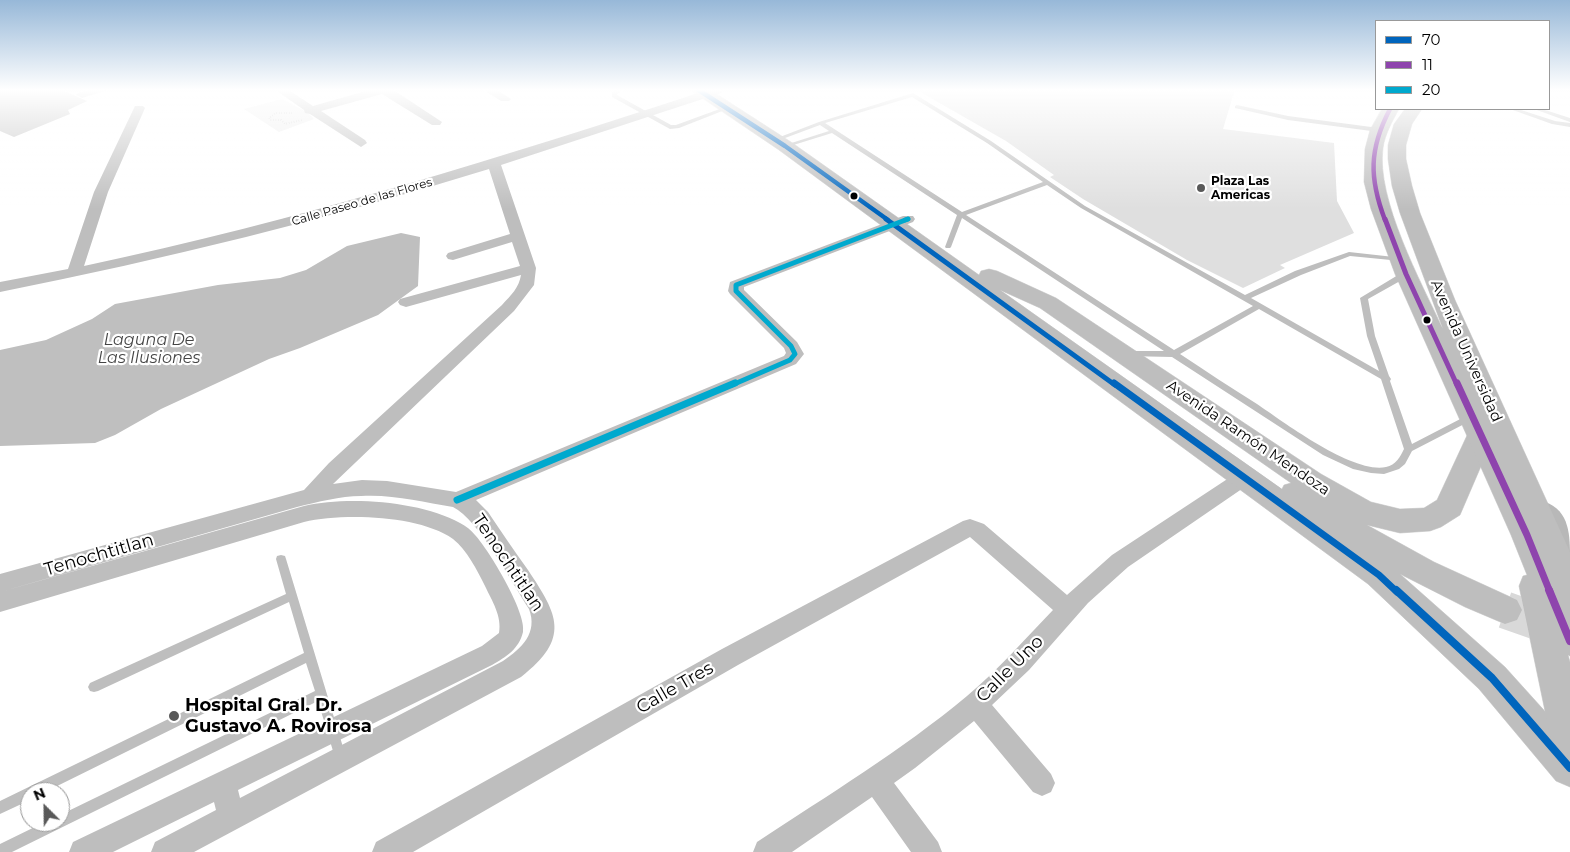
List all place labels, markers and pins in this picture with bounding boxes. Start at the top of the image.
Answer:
place label: Plaza Las Americas [1211,174,1270,202]
marker: Plaza Las Americas [1195,182,1207,194]
unlabelled marker [849,191,859,201]
unlabelled marker [1422,315,1432,325]
place label: Hospital Gral. Dr. Gustavo A. Rovirosa [185,695,372,738]
marker: Hospital Gral. Dr. Gustavo A. Rovirosa [167,709,181,723]

